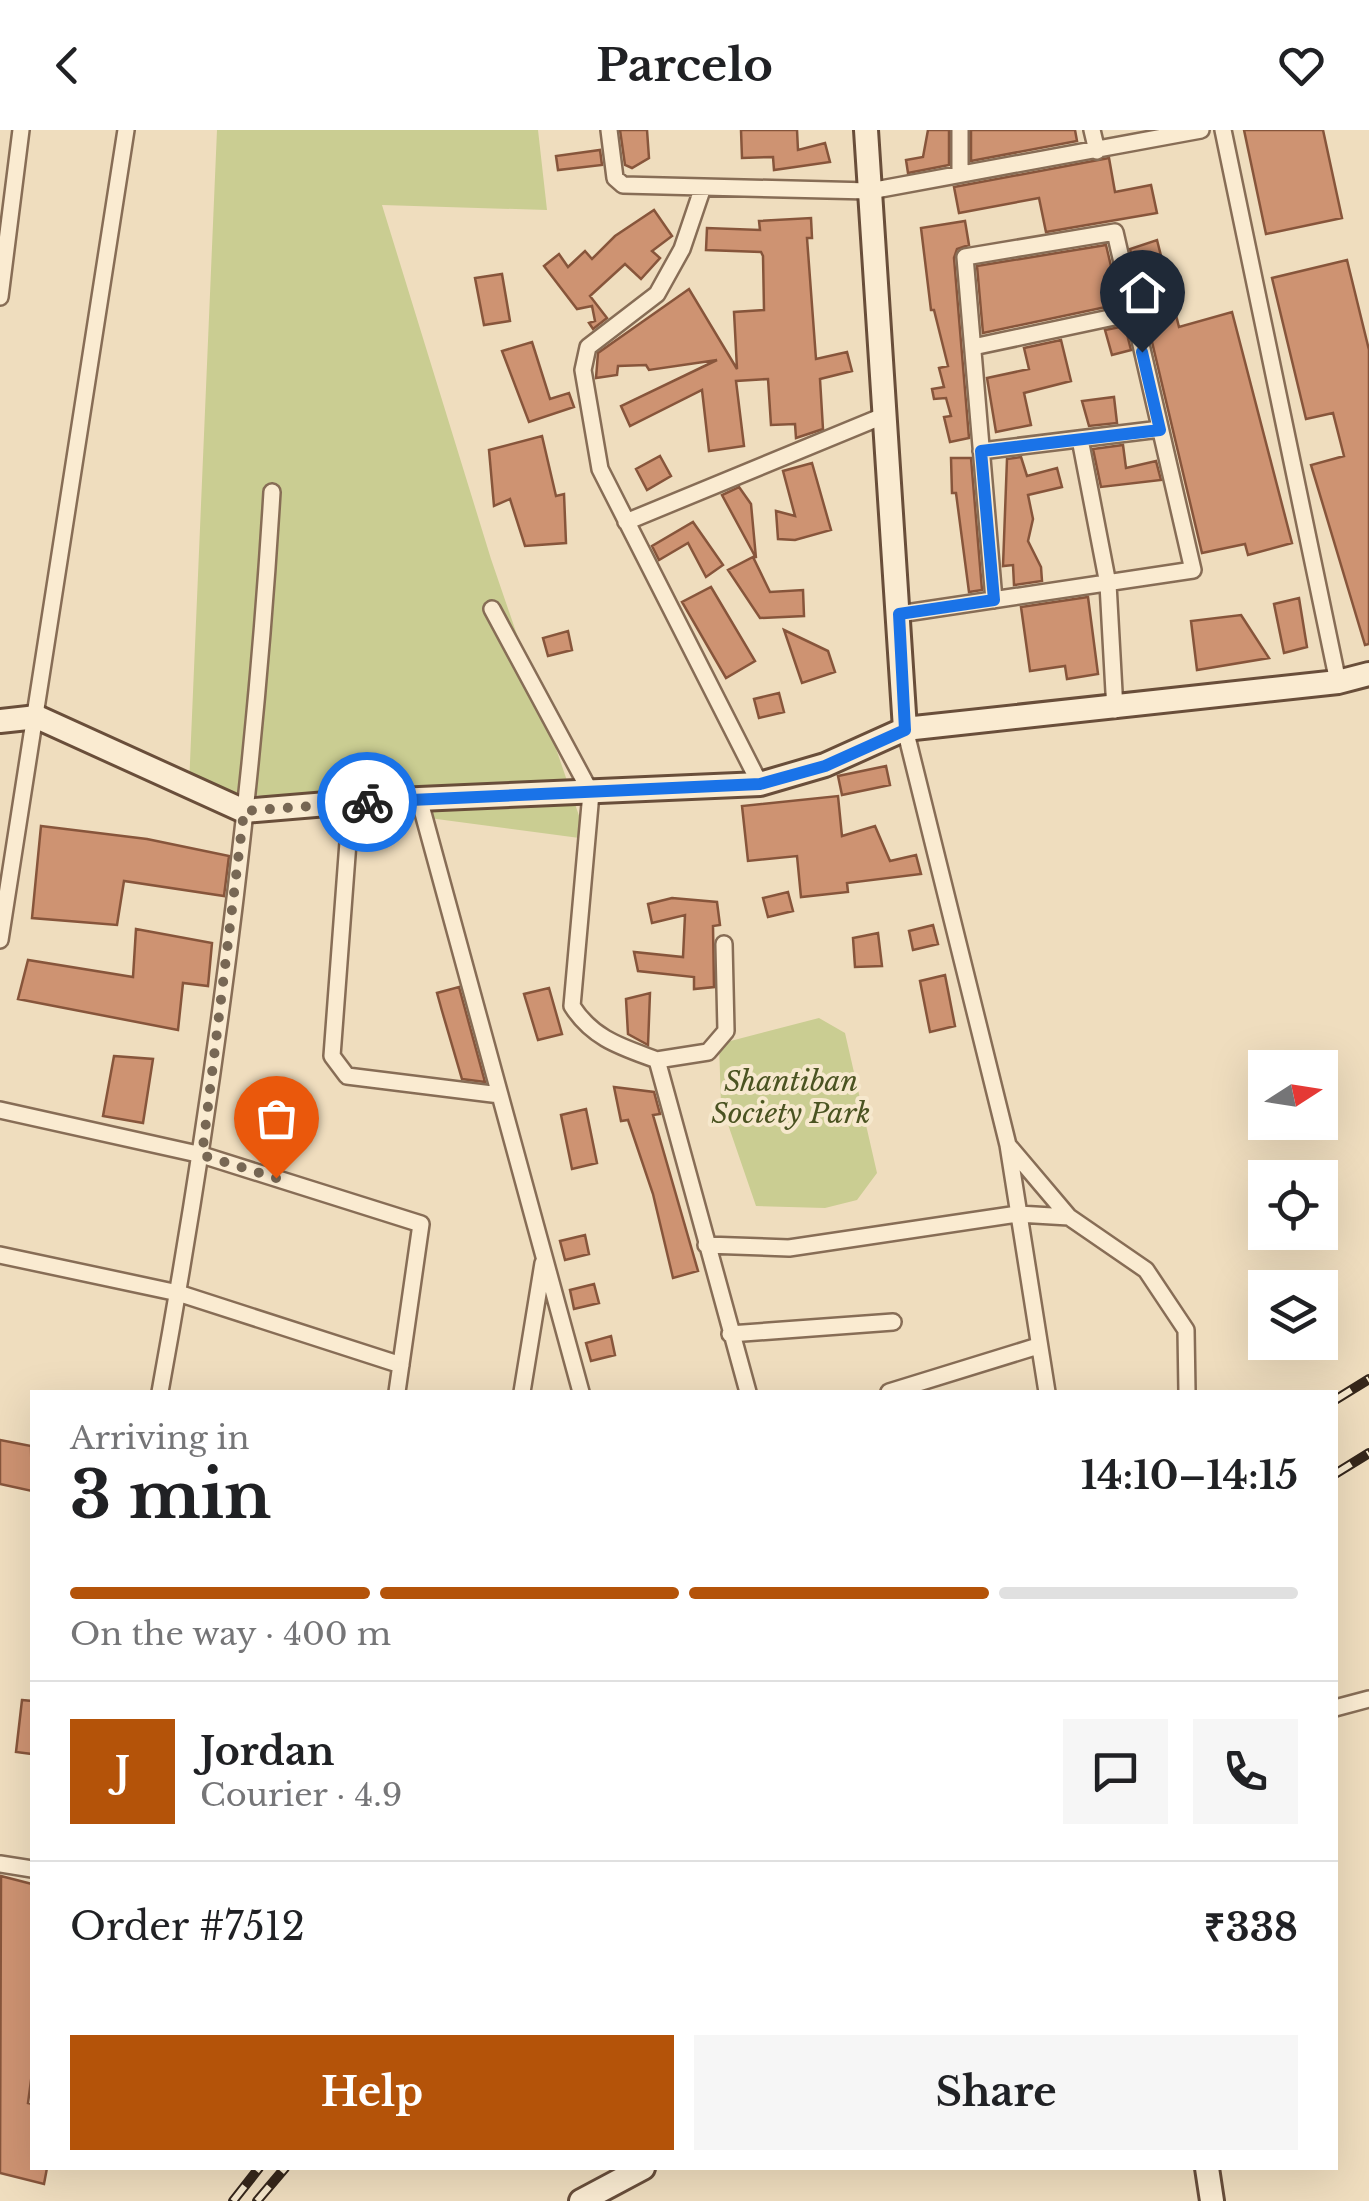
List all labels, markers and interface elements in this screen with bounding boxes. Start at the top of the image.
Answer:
text: Parcelo [596,37,773,93]
icon: back [40,38,95,93]
icon: heart [1274,38,1329,93]
pin [1100,250,1185,353]
icon: home [1115,265,1170,320]
courier [317,752,417,852]
icon: bike [340,775,395,830]
north arrow [1248,1050,1338,1140]
map controls [1248,1050,1338,1360]
park label: Shantiban Society Park [711,1064,871,1131]
pin [234,1076,319,1179]
icon: bag [249,1091,304,1146]
button: locate [1248,1160,1338,1250]
button: layers [1248,1270,1338,1360]
text: Arriving in [70,1418,249,1458]
text: 14:10–14:15 [1081,1452,1298,1499]
text: 3 min [70,1455,271,1536]
text: On the way · 400 m [70,1614,391,1654]
button: chat [1063,1719,1168,1824]
button: phone [1193,1719,1298,1824]
text: Jordan [200,1728,334,1775]
text: J [115,1748,130,1795]
text: Courier · 4.9 [200,1775,402,1815]
text: Order #7512 [70,1903,305,1950]
text: ₹338 [1204,1904,1298,1951]
button: Help [70,2035,674,2150]
button: Share [694,2035,1298,2150]

